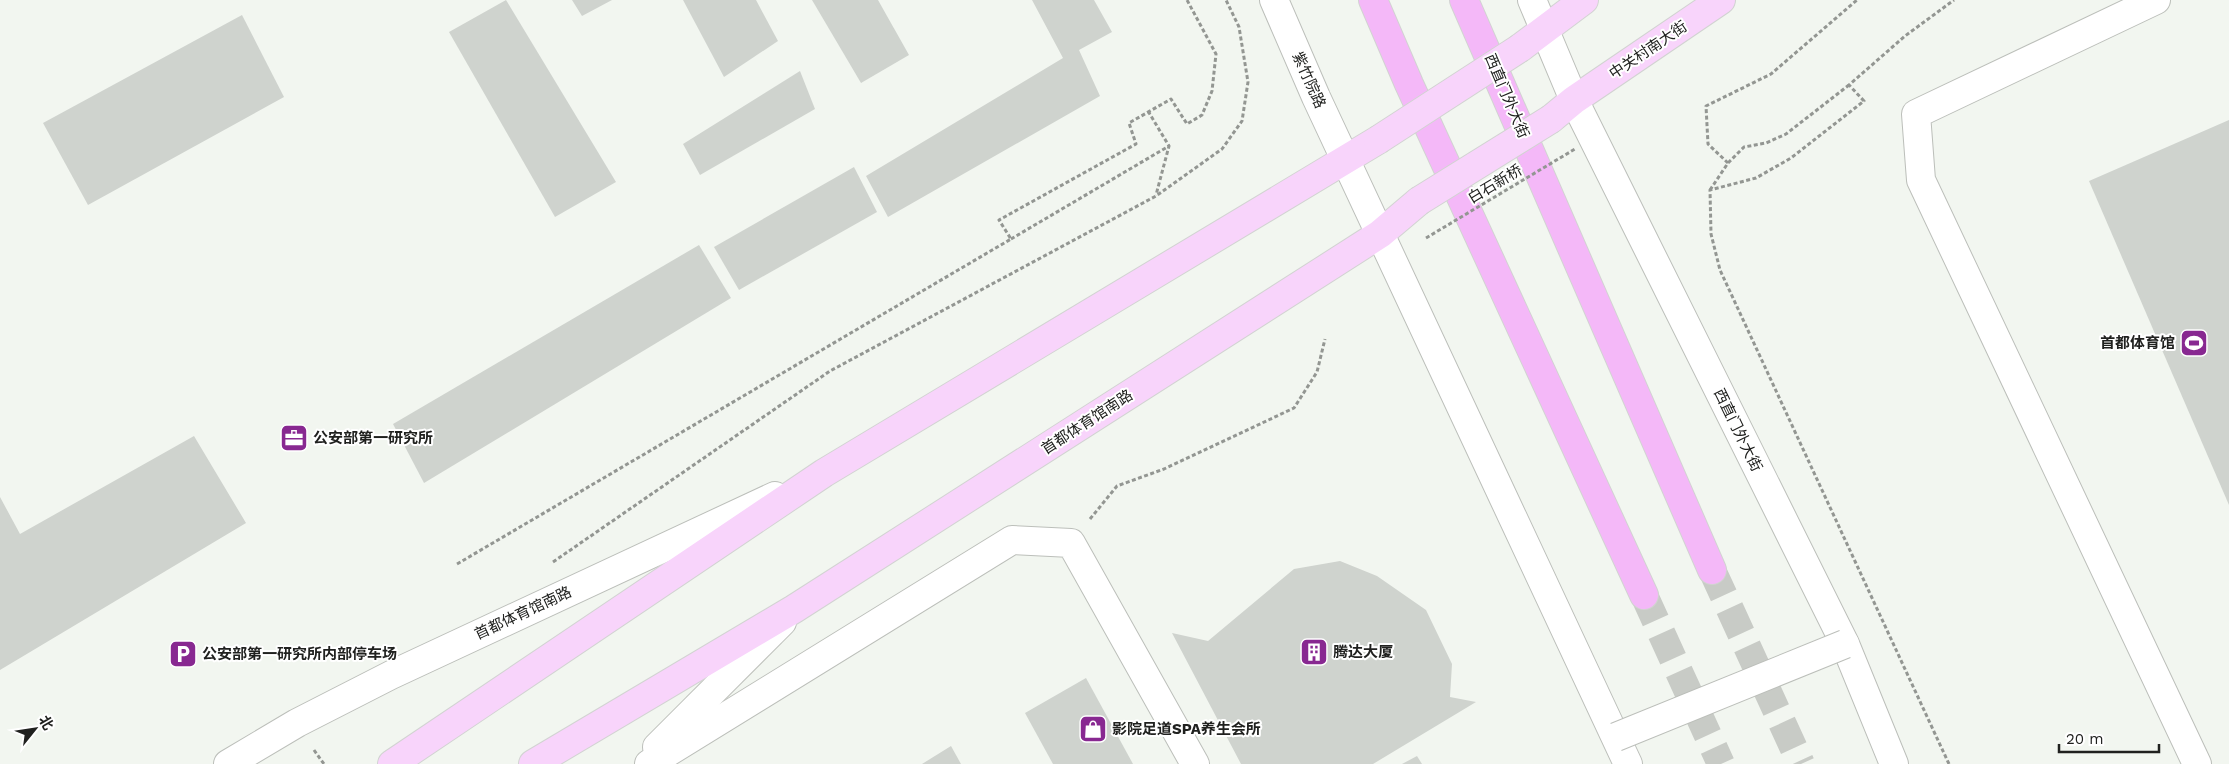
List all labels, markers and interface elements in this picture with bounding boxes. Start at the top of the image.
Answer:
street label: 中关村南大街 [1606,17,1690,83]
street label: 紫竹院路 [1289,49,1329,111]
street label: 西直门外大街 [1481,51,1533,141]
street label: 白石新桥 [1465,161,1525,207]
sports icon: 首都体育馆 [2179,328,2209,358]
place label: 首都体育馆 [2100,334,2175,352]
street label: 首都体育馆南路 [1038,386,1136,458]
street label: 西直门外大街 [1710,386,1766,474]
office icon: 公安部第一研究所 [279,423,309,453]
place label: 公安部第一研究所 [313,429,433,447]
street label: 首都体育馆南路 [472,583,574,643]
building icon: 腾达大厦 [1299,637,1329,667]
parking icon: 公安部第一研究所内部停车场 [168,639,198,669]
place label: 腾达大厦 [1333,643,1393,661]
place label: 公安部第一研究所内部停车场 [202,645,397,663]
north arrow [10,704,60,754]
text: 北 [36,712,57,733]
shop icon: 影院足道SPA养生会所 [1078,714,1108,744]
place label: 影院足道SPA养生会所 [1112,720,1261,738]
scale bar [2059,722,2159,754]
text: 20 m [2066,730,2104,748]

